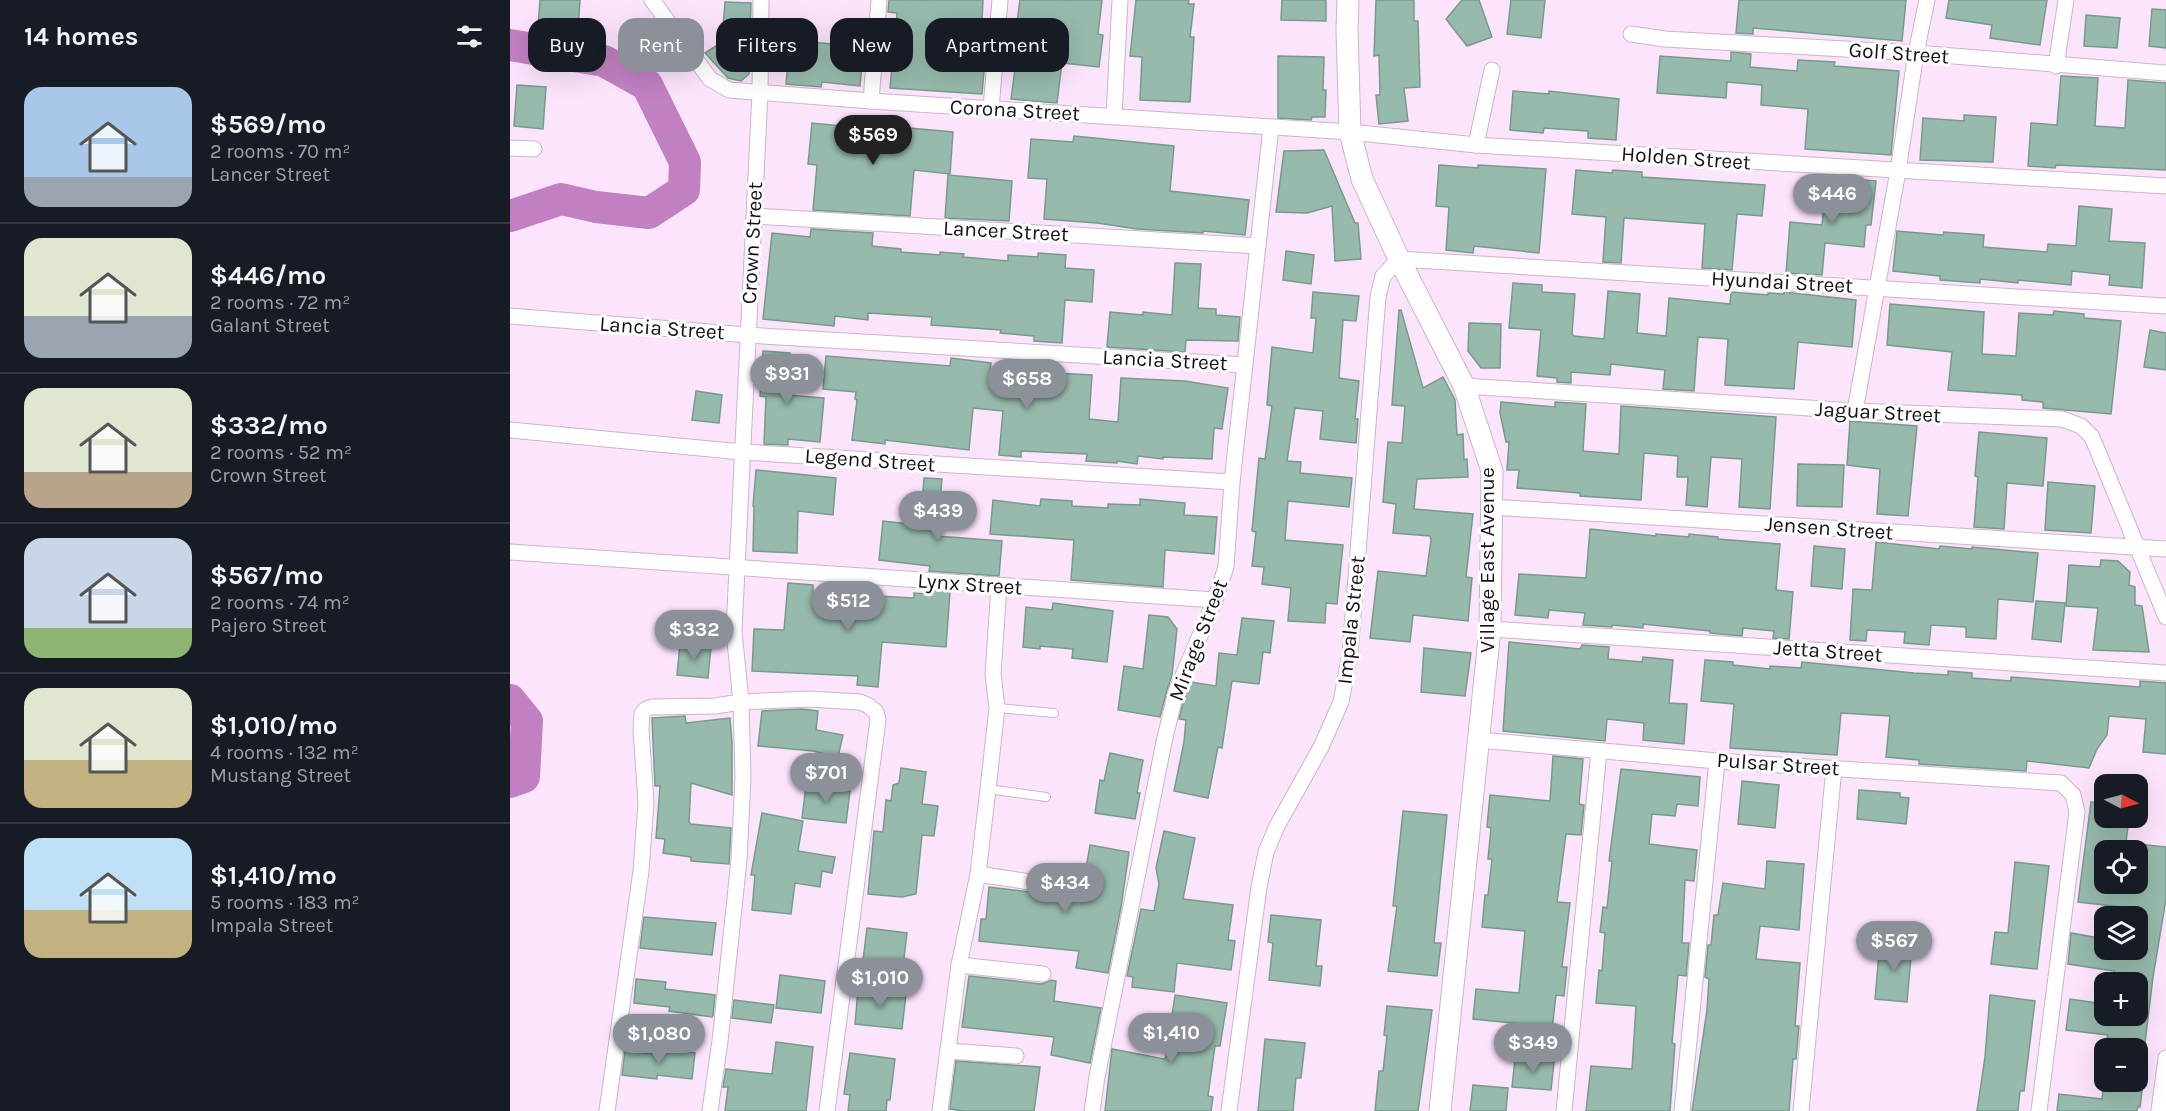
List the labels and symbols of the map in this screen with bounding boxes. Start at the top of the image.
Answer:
street label: Golf Street [1848,38,1950,68]
street label: Corona Street [949,95,1081,125]
pin: $569 [837,115,909,166]
street label: Holden Street [1620,141,1752,175]
pin: $446 [1796,174,1868,225]
street label: Crown Street [737,181,767,305]
street label: Lancer Street [943,216,1070,246]
street label: Hyundai Street [1710,266,1854,298]
street label: Lancia Street [599,312,725,344]
street label: Lancia Street [1102,345,1228,375]
pin: $931 [751,354,823,405]
pin: $658 [991,359,1063,410]
street label: Jaguar Street [1814,397,1942,427]
street label: Legend Street [804,443,936,477]
street label: Village East Avenue [1475,467,1499,653]
pin: $439 [902,491,974,542]
street label: Jensen Street [1764,512,1894,544]
street label: Impala Street [1332,554,1370,686]
street label: Lynx Street [917,568,1023,600]
street label: Mirage Street [1164,576,1232,704]
pin: $512 [812,581,884,632]
pin: $332 [658,610,730,661]
street label: Jetta Street [1773,635,1883,667]
street label: Pulsar Street [1716,748,1840,780]
pin: $701 [790,753,862,804]
north arrow [2094,774,2148,828]
pin: $434 [1029,863,1101,914]
pin: $567 [1858,921,1930,972]
pin: $1,010 [831,958,929,1009]
pin: $1,410 [1122,1013,1220,1064]
pin: $1,080 [610,1014,708,1065]
pin: $349 [1497,1023,1569,1074]

